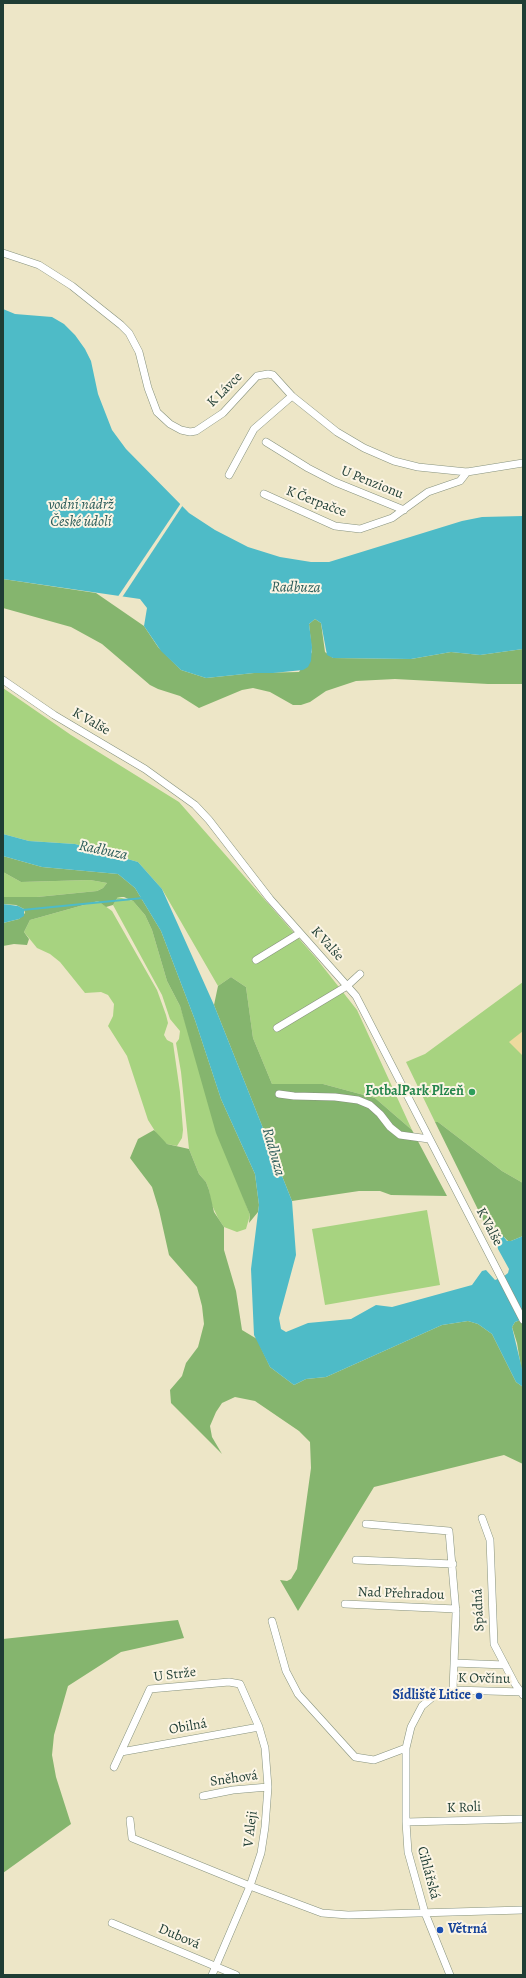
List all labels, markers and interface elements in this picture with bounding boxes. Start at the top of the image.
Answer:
street label: K Lávce [204,369,246,411]
street label: U Penzionu [338,463,406,503]
street label: K Čerpačce [283,483,349,521]
water label: vodní nádrž České údolí [48,496,114,531]
water label: Radbuza [271,579,321,597]
street label: K Valše [69,705,113,739]
water label: Radbuza [77,837,129,865]
street label: K Valše [307,923,347,965]
place label: FotbalPark Plzeň [365,1084,464,1100]
marker: FotbalPark Plzeň [467,1087,477,1097]
water label: Radbuza [258,1126,288,1178]
street label: K Valše [472,1205,506,1249]
street label: Nad Přehradou [357,1584,445,1604]
street label: Spádná [469,1588,489,1632]
street label: U Strže [153,1664,197,1686]
street label: K Ovčínu [458,1670,510,1688]
place label: Sídliště Litice [392,1688,471,1704]
marker: Sídliště Litice [474,1691,484,1701]
street label: Obilná [168,1715,208,1739]
street label: Sněhová [209,1767,259,1791]
street label: K Roli [447,1799,481,1817]
street label: V Aleji [240,1810,262,1848]
street label: Cihlářská [413,1845,443,1901]
street label: Dubová [156,1921,202,1953]
place label: Větrná [448,1922,487,1938]
marker: Větrná [435,1925,445,1935]

